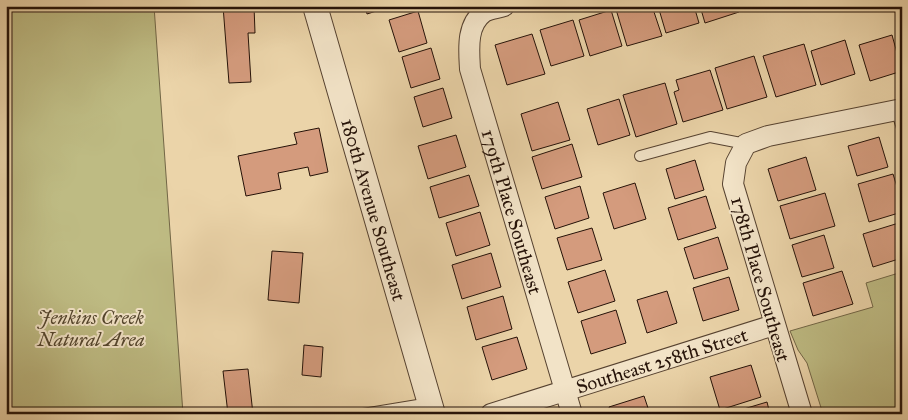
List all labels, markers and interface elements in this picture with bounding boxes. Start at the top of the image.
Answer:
street label: 180th Avenue Southeast [336,116,411,304]
street label: 179th Place Southeast [476,126,547,297]
street label: 178th Place Southeast [726,194,795,365]
park label: Jenkins Creek Natural Area [36,306,145,351]
street label: Southeast 258th Street [573,323,751,399]

